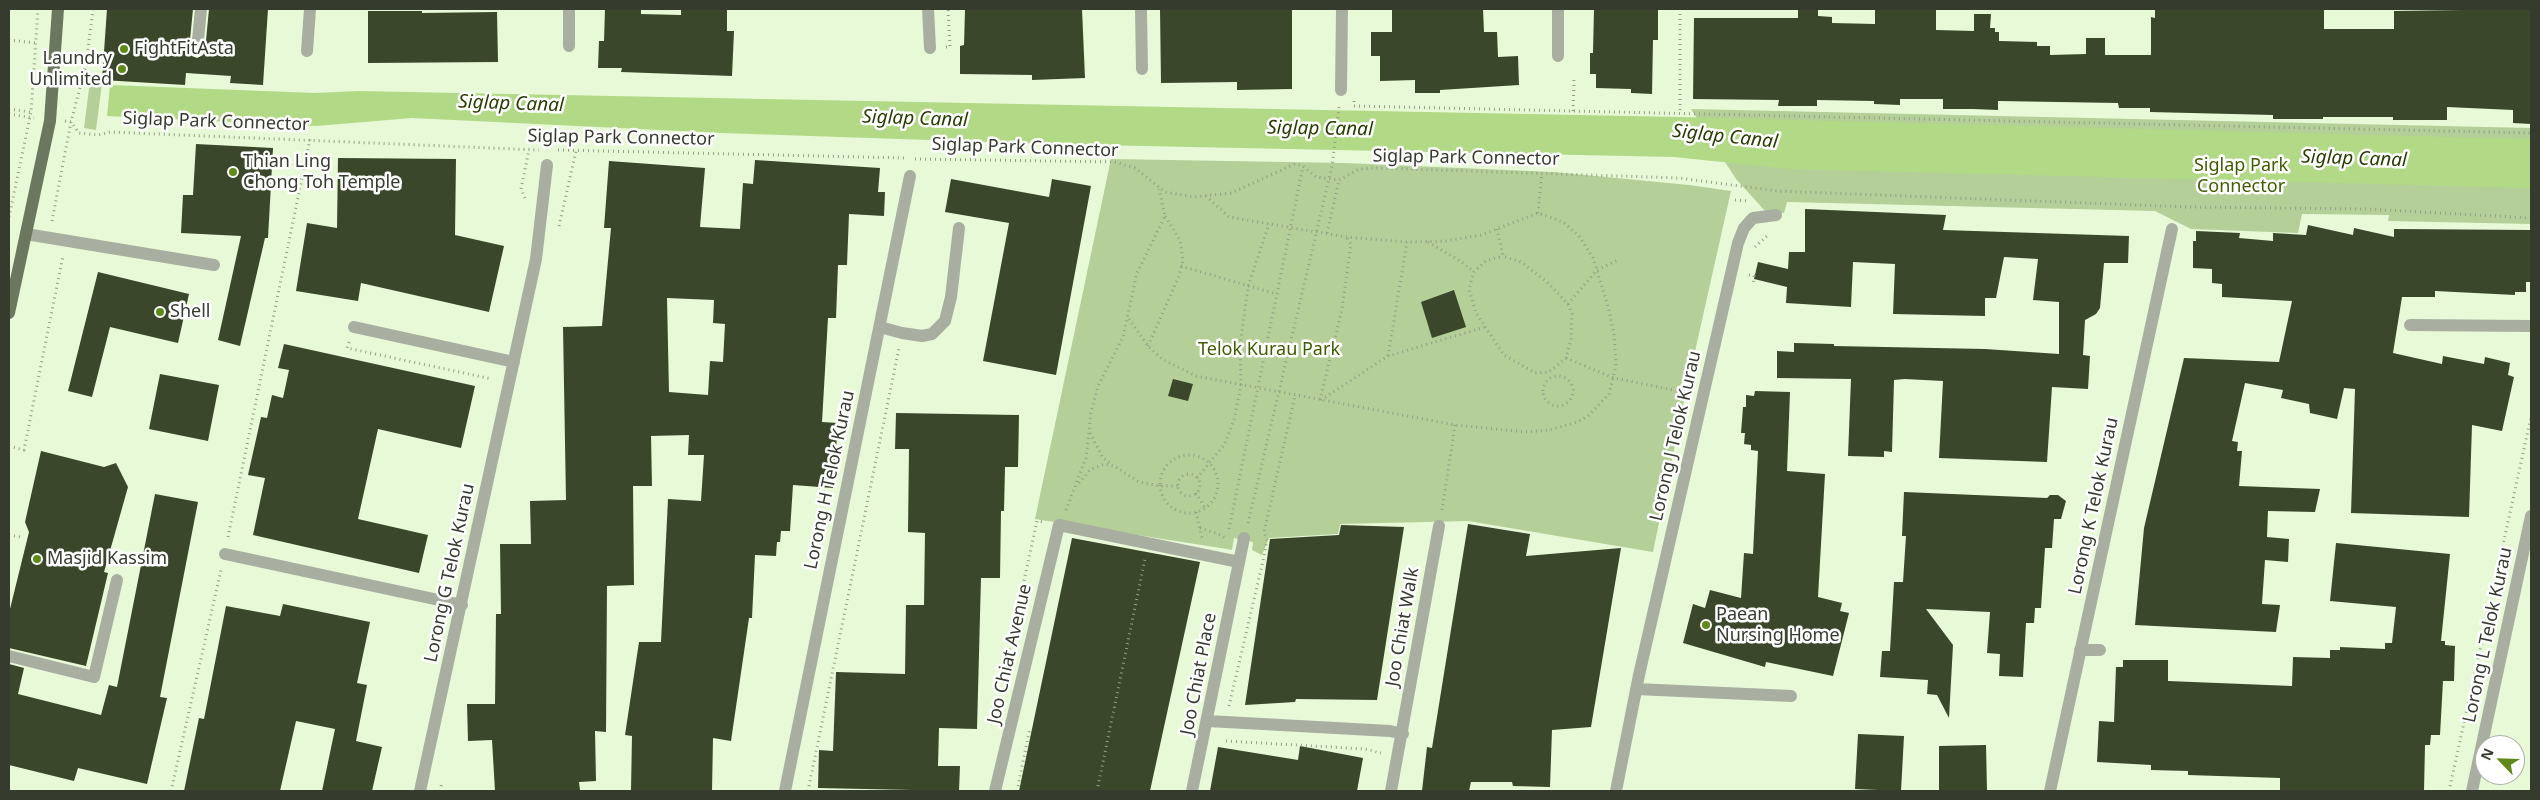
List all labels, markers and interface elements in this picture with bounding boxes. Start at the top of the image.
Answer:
place label: FightFitAsta [134,38,234,60]
marker: FightFitAsta [118,43,130,55]
place label: Laundry Unlimited [29,48,112,90]
marker: Laundry Unlimited [116,63,128,75]
water label: Siglap Canal [458,91,564,117]
water label: Siglap Canal [862,106,968,132]
street label: Siglap Park Connector [122,108,310,136]
water label: Siglap Canal [1267,117,1373,141]
water label: Siglap Canal [1671,120,1779,154]
street label: Siglap Park Connector [527,126,715,150]
street label: Siglap Park Connector [931,134,1119,162]
street label: Siglap Park Connector [1372,146,1560,170]
water label: Siglap Canal [2301,146,2407,172]
place label: Thian Ling Chong Toh Temple [243,151,400,193]
park label: Siglap Park Connector [2194,155,2288,198]
marker: Thian Ling Chong Toh Temple [227,166,239,178]
place label: Shell [170,301,210,323]
marker: Shell [154,306,166,318]
park label: Telok Kurau Park [1198,339,1340,361]
street label: Lorong J Telok Kurau [1646,349,1706,523]
street label: Lorong H Telok Kurau [800,389,860,571]
street label: Lorong K Telok Kurau [2065,416,2123,596]
street label: Lorong G Telok Kurau [420,482,480,664]
street label: Lorong L Telok Kurau [2459,545,2517,725]
place label: Masjid Kassim [47,548,167,570]
marker: Masjid Kassim [31,553,43,565]
street label: Joo Chiat Walk [1382,566,1424,688]
street label: Joo Chiat Avenue [983,582,1037,726]
place label: Paean Nursing Home [1716,604,1840,646]
street label: Joo Chiat Place [1177,611,1221,737]
marker: Paean Nursing Home [1700,619,1712,631]
north arrow [2475,735,2525,785]
text: N [2476,745,2498,763]

